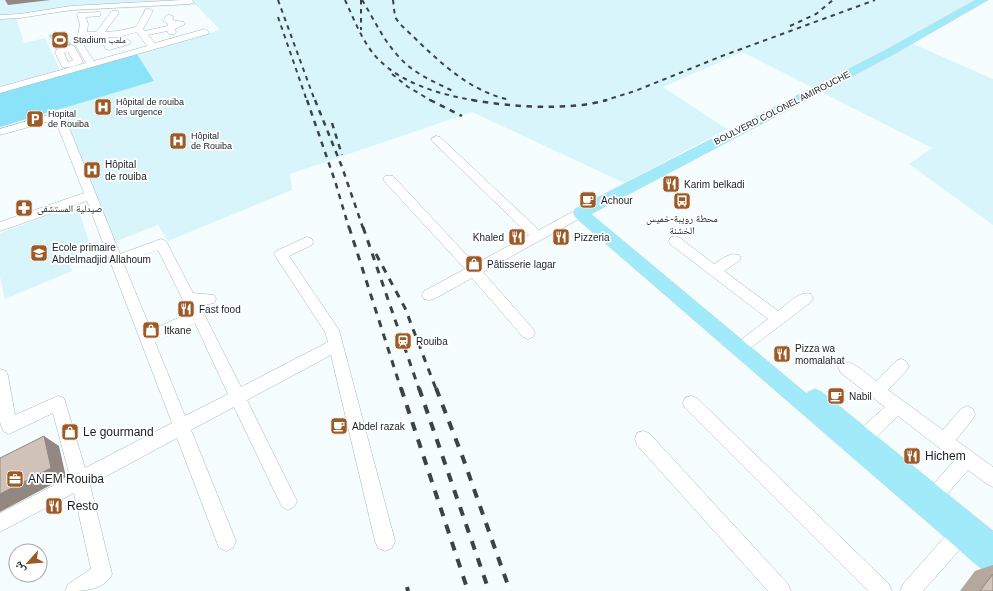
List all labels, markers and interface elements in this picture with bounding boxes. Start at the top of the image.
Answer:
sports icon: Stadium ملعب [50,30,70,50]
place label: Stadium ملعب [73,35,126,45]
street label: BOULVERD COLONEL AMIROUCHE [712,69,852,147]
hospital icon: Hôpital de rouiba les urgence [93,97,113,117]
place label: Hôpital de rouiba les urgence [116,97,184,117]
parking icon: Hopital de Rouiba [25,109,45,129]
place label: Hopital de Rouiba [48,109,89,129]
hospital icon: Hôpital de Rouiba [168,131,188,151]
place label: Hôpital de Rouiba [191,131,232,151]
place label: Hôpital de rouiba [105,159,147,182]
hospital icon: Hôpital de rouiba [82,160,102,180]
restaurant icon: Karim belkadi [661,174,681,194]
place label: Karim belkadi [684,179,745,190]
cafe icon: Achour [578,190,598,210]
bus stop icon: محطة رويبة-خميس الخشنة [672,191,692,211]
place label: Achour [601,195,633,206]
pharmacy icon: صيدلية المستشفى [14,198,34,218]
place label: صيدلية المستشفى [37,203,103,215]
place label: محطة رويبة-خميس الخشنة [646,213,718,236]
restaurant icon: Khaled [507,227,527,247]
restaurant icon: Pizzeria [551,227,571,247]
place label: Khaled [473,232,504,243]
place label: Pizzeria [574,232,610,243]
place label: Ecole primaire Abdelmadjid Allahoum [52,242,151,265]
school or university icon: Ecole primaire Abdelmadjid Allahoum [29,243,49,263]
shop icon: Pâtisserie lagar [464,254,484,274]
place label: Pâtisserie lagar [487,259,557,270]
restaurant icon: Fast food [176,299,196,319]
place label: Fast food [199,304,241,315]
shop icon: Itkane [141,320,161,340]
place label: Itkane [164,325,192,336]
station icon: Rouiba [393,331,413,351]
place label: Rouiba [416,336,448,347]
place label: Pizza wa momalahat [795,343,845,366]
restaurant icon: Pizza wa momalahat [772,344,792,364]
cafe icon: Nabil [826,386,846,406]
place label: Nabil [849,391,872,402]
cafe icon: Abdel razak [329,416,349,436]
place label: Abdel razak [352,421,406,432]
shop icon: Le gourmand [60,422,80,442]
place label: Le gourmand [83,425,154,439]
restaurant icon: Hichem [902,446,922,466]
place label: Hichem [925,449,966,463]
office icon: ANEM Rouiba [5,469,25,489]
place label: ANEM Rouiba [28,472,104,486]
restaurant icon: Resto [44,496,64,516]
place label: Resto [67,499,99,513]
north arrow [8,543,48,583]
text: ش [11,558,29,575]

